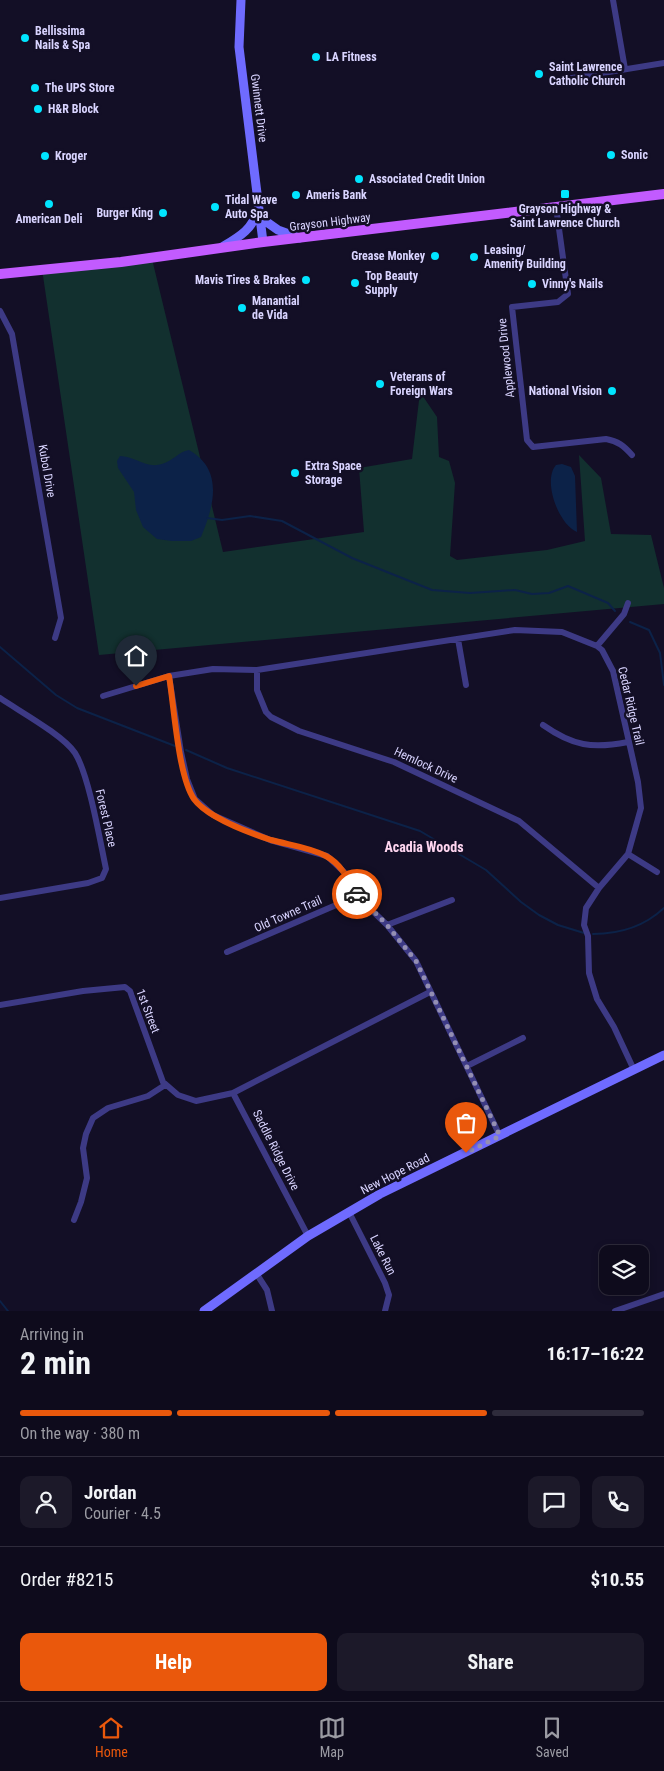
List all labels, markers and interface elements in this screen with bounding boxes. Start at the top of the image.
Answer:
place label: Bellissima Nails & Spa [35,24,90,52]
marker: Bellissima Nails & Spa [19,32,31,44]
place label: LA Fitness [326,50,377,64]
marker: LA Fitness [310,51,322,63]
place label: Saint Lawrence Catholic Church [549,60,625,88]
marker: Saint Lawrence Catholic Church [533,68,545,80]
street label: Gwinnett Drive [248,73,270,143]
place label: The UPS Store [45,81,115,95]
marker: The UPS Store [29,82,41,94]
place label: H&R Block [48,102,99,116]
marker: H&R Block [32,103,44,115]
place label: Sonic [621,148,648,162]
place label: Kroger [55,149,87,163]
marker: Sonic [605,149,617,161]
marker: Kroger [39,150,51,162]
place label: Associated Credit Union [369,172,485,186]
marker: Associated Credit Union [353,173,365,185]
place label: Ameris Bank [306,188,367,202]
marker: Grayson Highway & Saint Lawrence Church [559,188,571,200]
marker: Ameris Bank [290,189,302,201]
place label: Tidal Wave Auto Spa [225,193,278,221]
marker: American Deli [43,198,55,210]
marker: Tidal Wave Auto Spa [209,201,221,213]
place label: Grayson Highway & Saint Lawrence Church [510,202,620,230]
place label: Burger King [96,206,153,220]
marker: Burger King [157,207,169,219]
street label: Grayson Highway [289,210,371,234]
place label: American Deli [16,212,82,226]
place label: Leasing/ Amenity Building [484,243,566,271]
place label: Grease Monkey [351,249,426,263]
marker: Grease Monkey [429,250,441,262]
marker: Leasing/ Amenity Building [468,251,480,263]
place label: Top Beauty Supply [365,269,419,297]
place label: Mavis Tires & Brakes [195,273,297,287]
marker: Mavis Tires & Brakes [300,274,312,286]
marker: Top Beauty Supply [349,277,361,289]
place label: Vinny's Nails [542,277,604,291]
marker: Vinny's Nails [526,278,538,290]
place label: Manantial de Vida [252,294,300,322]
marker: Manantial de Vida [236,302,248,314]
street label: Applewood Drive [495,317,517,398]
place label: Veterans of Foreign Wars [390,370,453,398]
marker: Veterans of Foreign Wars [374,378,386,390]
place label: National Vision [529,384,602,398]
marker: National Vision [606,385,618,397]
street label: Kubol Drive [35,443,59,499]
place label: Extra Space Storage [305,459,362,487]
marker: Extra Space Storage [289,467,301,479]
pin [115,635,157,686]
icon: home [122,642,150,670]
street label: Cedar Ridge Trail [615,665,647,747]
street label: Hemlock Drive [392,744,460,786]
street label: Forest Place [93,788,120,849]
district label: Acadia Woods [384,839,464,855]
courier [332,869,382,919]
icon: car [343,880,371,908]
street label: Old Towne Trail [252,893,324,935]
street label: 1st Street [133,987,163,1035]
pin [445,1102,487,1153]
street label: Saddle Ridge Drive [250,1107,302,1193]
icon: bag [452,1109,480,1137]
street label: New Hope Road [358,1151,432,1197]
street label: Lake Run [367,1233,399,1278]
map controls [599,1245,649,1295]
button: layers [599,1245,649,1295]
text: Arriving in [20,1325,84,1344]
text: 16:17–16:22 [546,1342,644,1365]
text: 2 min [20,1344,91,1382]
text: On the way · 380 m [20,1424,140,1443]
button: person [20,1476,72,1528]
button: chat [528,1476,580,1528]
button: phone [592,1476,644,1528]
text: Jordan [84,1481,137,1504]
text: Courier · 4.5 [84,1504,161,1523]
text: Order #8215 [20,1568,113,1591]
text: $10.55 [590,1568,644,1591]
button: Help [20,1633,327,1691]
button: Share [337,1633,644,1691]
tab: Home [95,1714,128,1760]
tab: Map [318,1714,346,1760]
tab: Saved [536,1714,569,1760]

